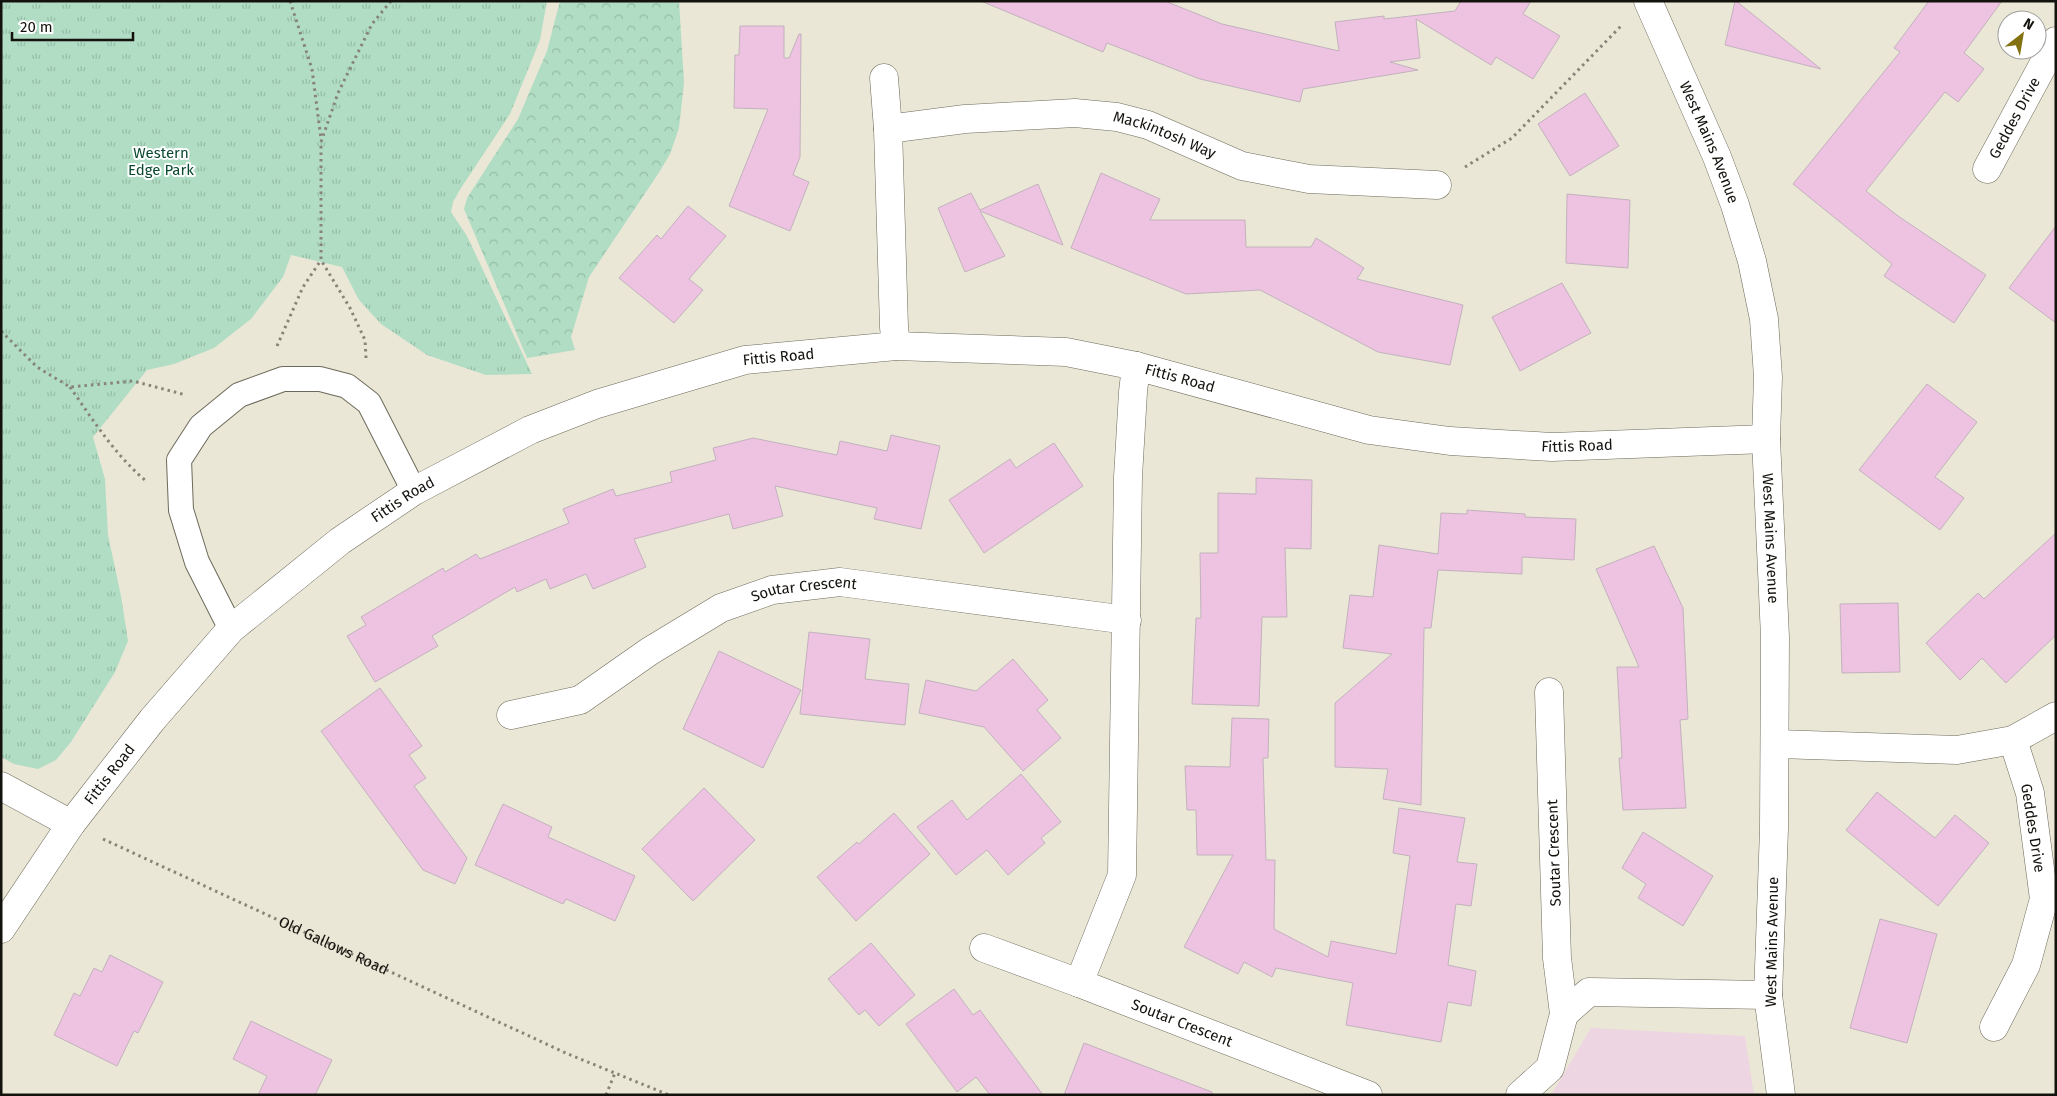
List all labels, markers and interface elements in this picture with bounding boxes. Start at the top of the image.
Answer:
scale bar [12,10,134,42]
north arrow [1997,10,2047,60]
text: N [2020,15,2037,34]
text: 20 m [20,18,53,36]
street label: Geddes Drive [1985,74,2044,162]
street label: West Mains Avenue [1676,78,1743,206]
street label: Mackintosh Way [1111,107,1219,163]
park label: Western Edge Park [128,144,194,179]
street label: Fittis Road [742,345,815,369]
street label: Fittis Road [1143,360,1217,396]
street label: Fittis Road [1541,436,1613,456]
street label: Fittis Road [368,473,438,526]
street label: West Mains Avenue [1759,473,1782,604]
street label: Soutar Crescent [749,573,858,606]
street label: Fittis Road [80,741,139,808]
street label: Geddes Drive [2017,782,2049,874]
street label: Soutar Crescent [1543,799,1565,907]
street label: West Mains Avenue [1762,877,1782,1007]
street label: Old Gallows Road [276,912,391,979]
street label: Soutar Crescent [1129,995,1236,1051]

